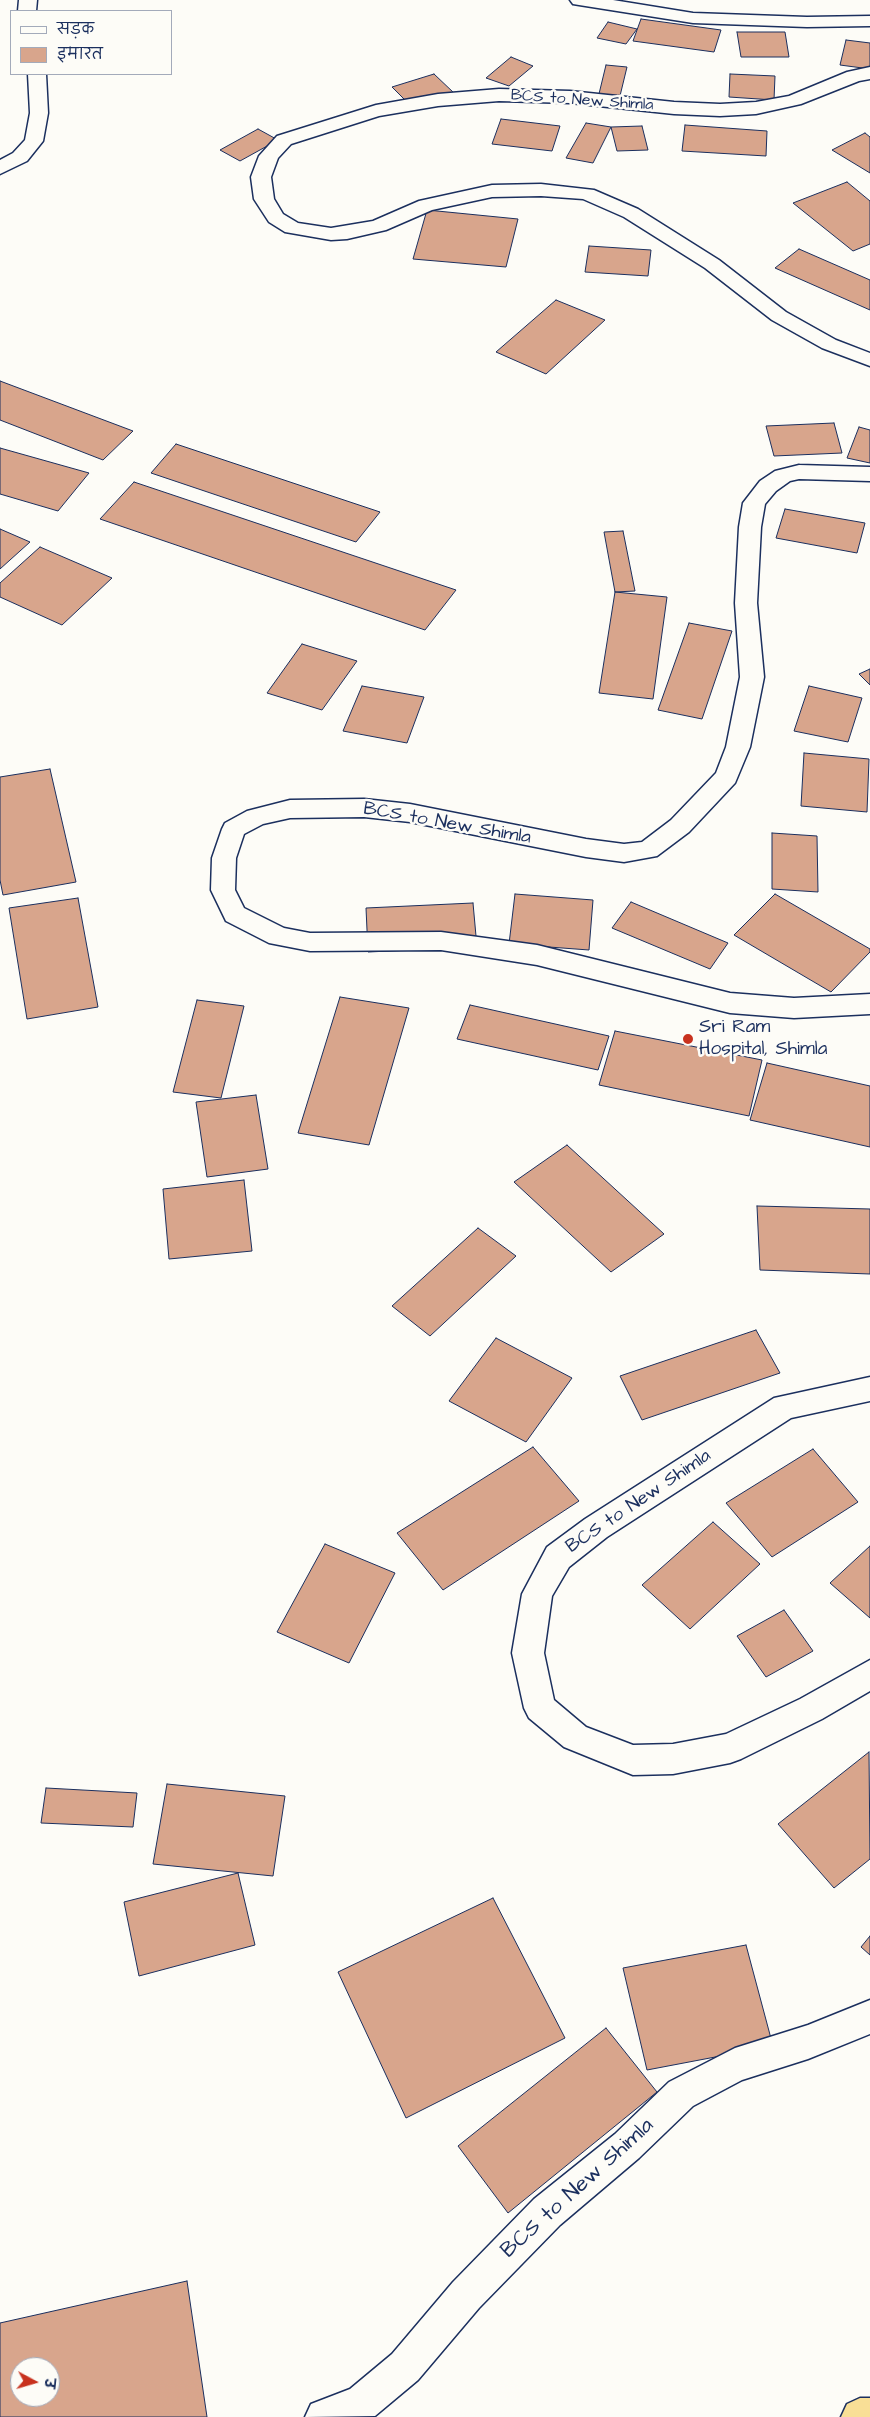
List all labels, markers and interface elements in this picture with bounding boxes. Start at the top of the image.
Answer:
legend [10,10,172,75]
text: सड़क [57,19,94,40]
text: इमारत [57,44,103,65]
street label: BCS to New Shimla [510,86,654,116]
street label: BCS to New Shimla [361,798,533,850]
place label: Sri Ram Hospital, Shimla [699,1017,827,1061]
marker: Sri Ram Hospital, Shimla [681,1032,695,1046]
street label: BCS to New Shimla [562,1445,716,1559]
street label: BCS to New Shimla [496,2113,660,2265]
north arrow [10,2357,60,2407]
text: उ [38,2378,59,2389]

